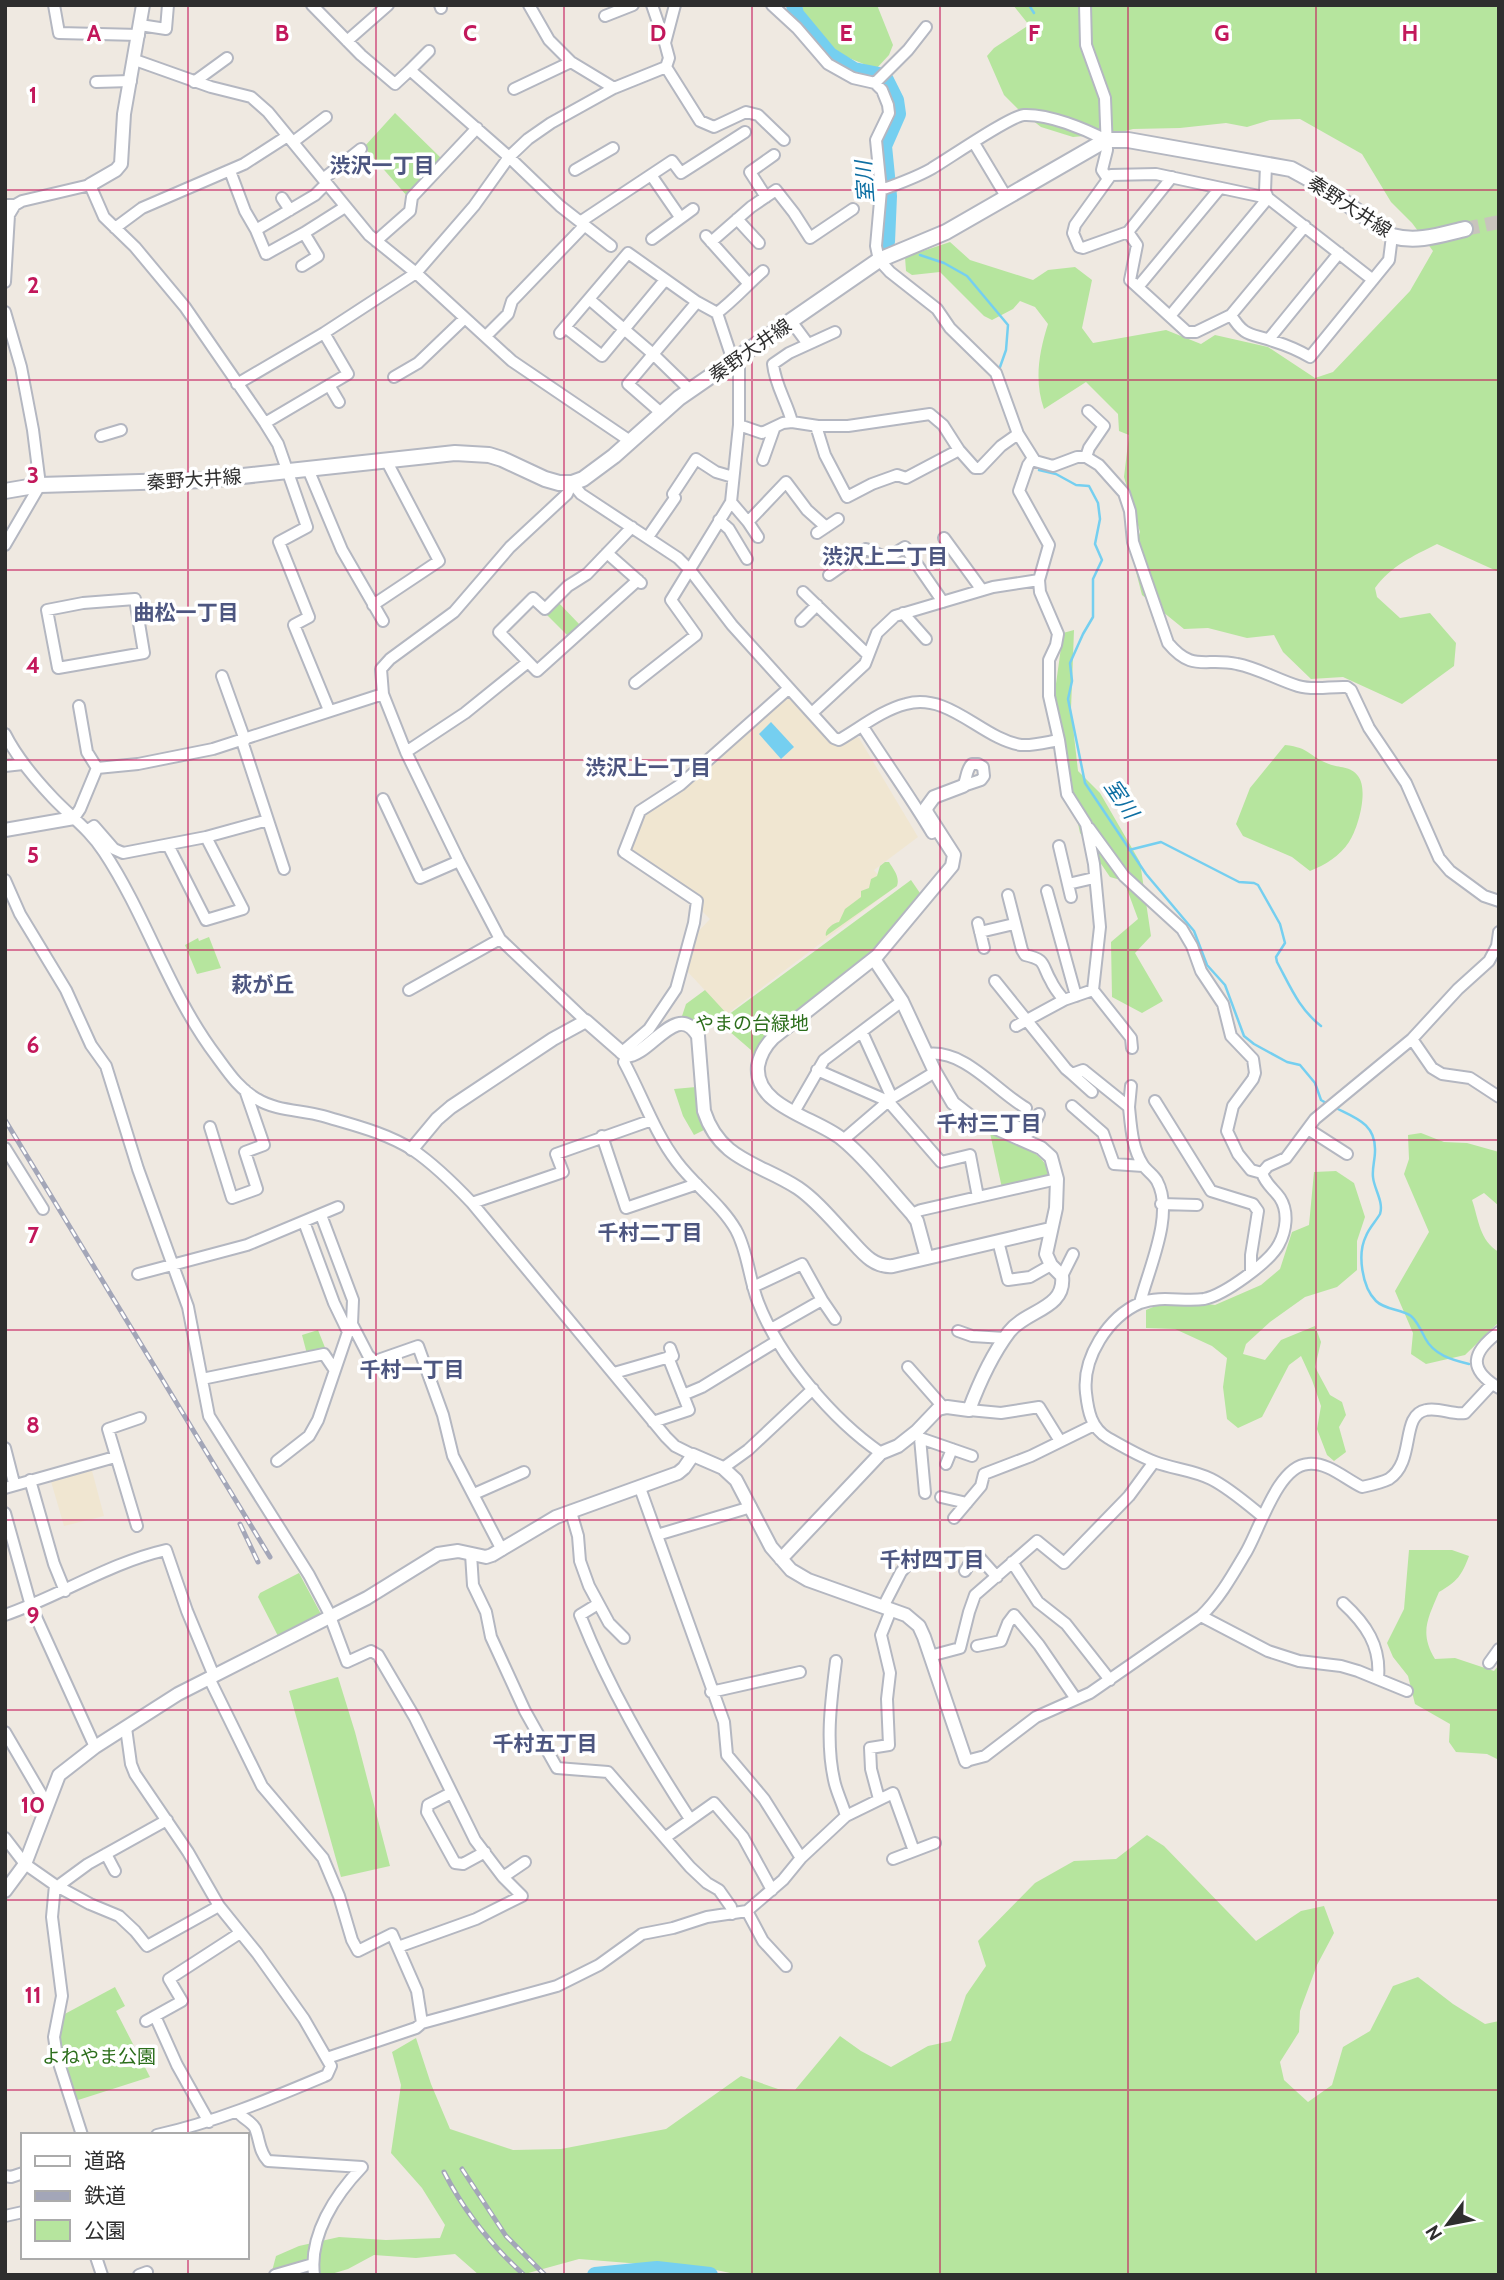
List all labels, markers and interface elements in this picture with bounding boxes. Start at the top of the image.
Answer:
text: A [87,19,102,47]
text: B [275,19,289,47]
text: C [463,19,477,47]
text: D [650,19,666,47]
text: E [839,19,853,47]
text: F [1028,19,1040,47]
text: G [1214,19,1230,47]
text: H [1402,19,1418,47]
text: 1 [29,81,37,109]
district label: 渋沢一丁目 [330,153,435,178]
water label: 室川 [850,158,878,204]
street label: 秦野大井線 [1304,171,1396,242]
text: 2 [27,271,39,299]
street label: 秦野大井線 [705,314,796,387]
text: 3 [27,461,39,489]
street label: 秦野大井線 [146,465,242,494]
district label: 渋沢上二丁目 [822,544,948,569]
district label: 曲松一丁目 [134,600,239,625]
text: 4 [26,651,40,679]
district label: 渋沢上一丁目 [585,755,711,780]
water label: 室川 [1099,774,1145,825]
text: 5 [27,841,39,869]
district label: 萩が丘 [232,972,295,997]
park label: やまの台緑地 [695,1012,809,1035]
text: 6 [27,1031,39,1059]
district label: 千村三丁目 [937,1111,1042,1136]
district label: 千村二丁目 [598,1220,703,1245]
text: 7 [27,1221,39,1249]
district label: 千村一丁目 [360,1357,465,1382]
text: 8 [26,1411,40,1439]
district label: 千村四丁目 [880,1547,985,1572]
text: 9 [27,1601,39,1629]
district label: 千村五丁目 [493,1731,598,1756]
text: 10 [21,1791,45,1819]
text: 11 [25,1981,41,2009]
park label: よねやま公園 [42,2045,156,2068]
legend [21,2133,248,2259]
text: 道路 [84,2148,126,2173]
text: 鉄道 [84,2183,126,2208]
north arrow [1413,2189,1483,2259]
text: 公園 [84,2218,126,2243]
text: N [1421,2221,1447,2245]

